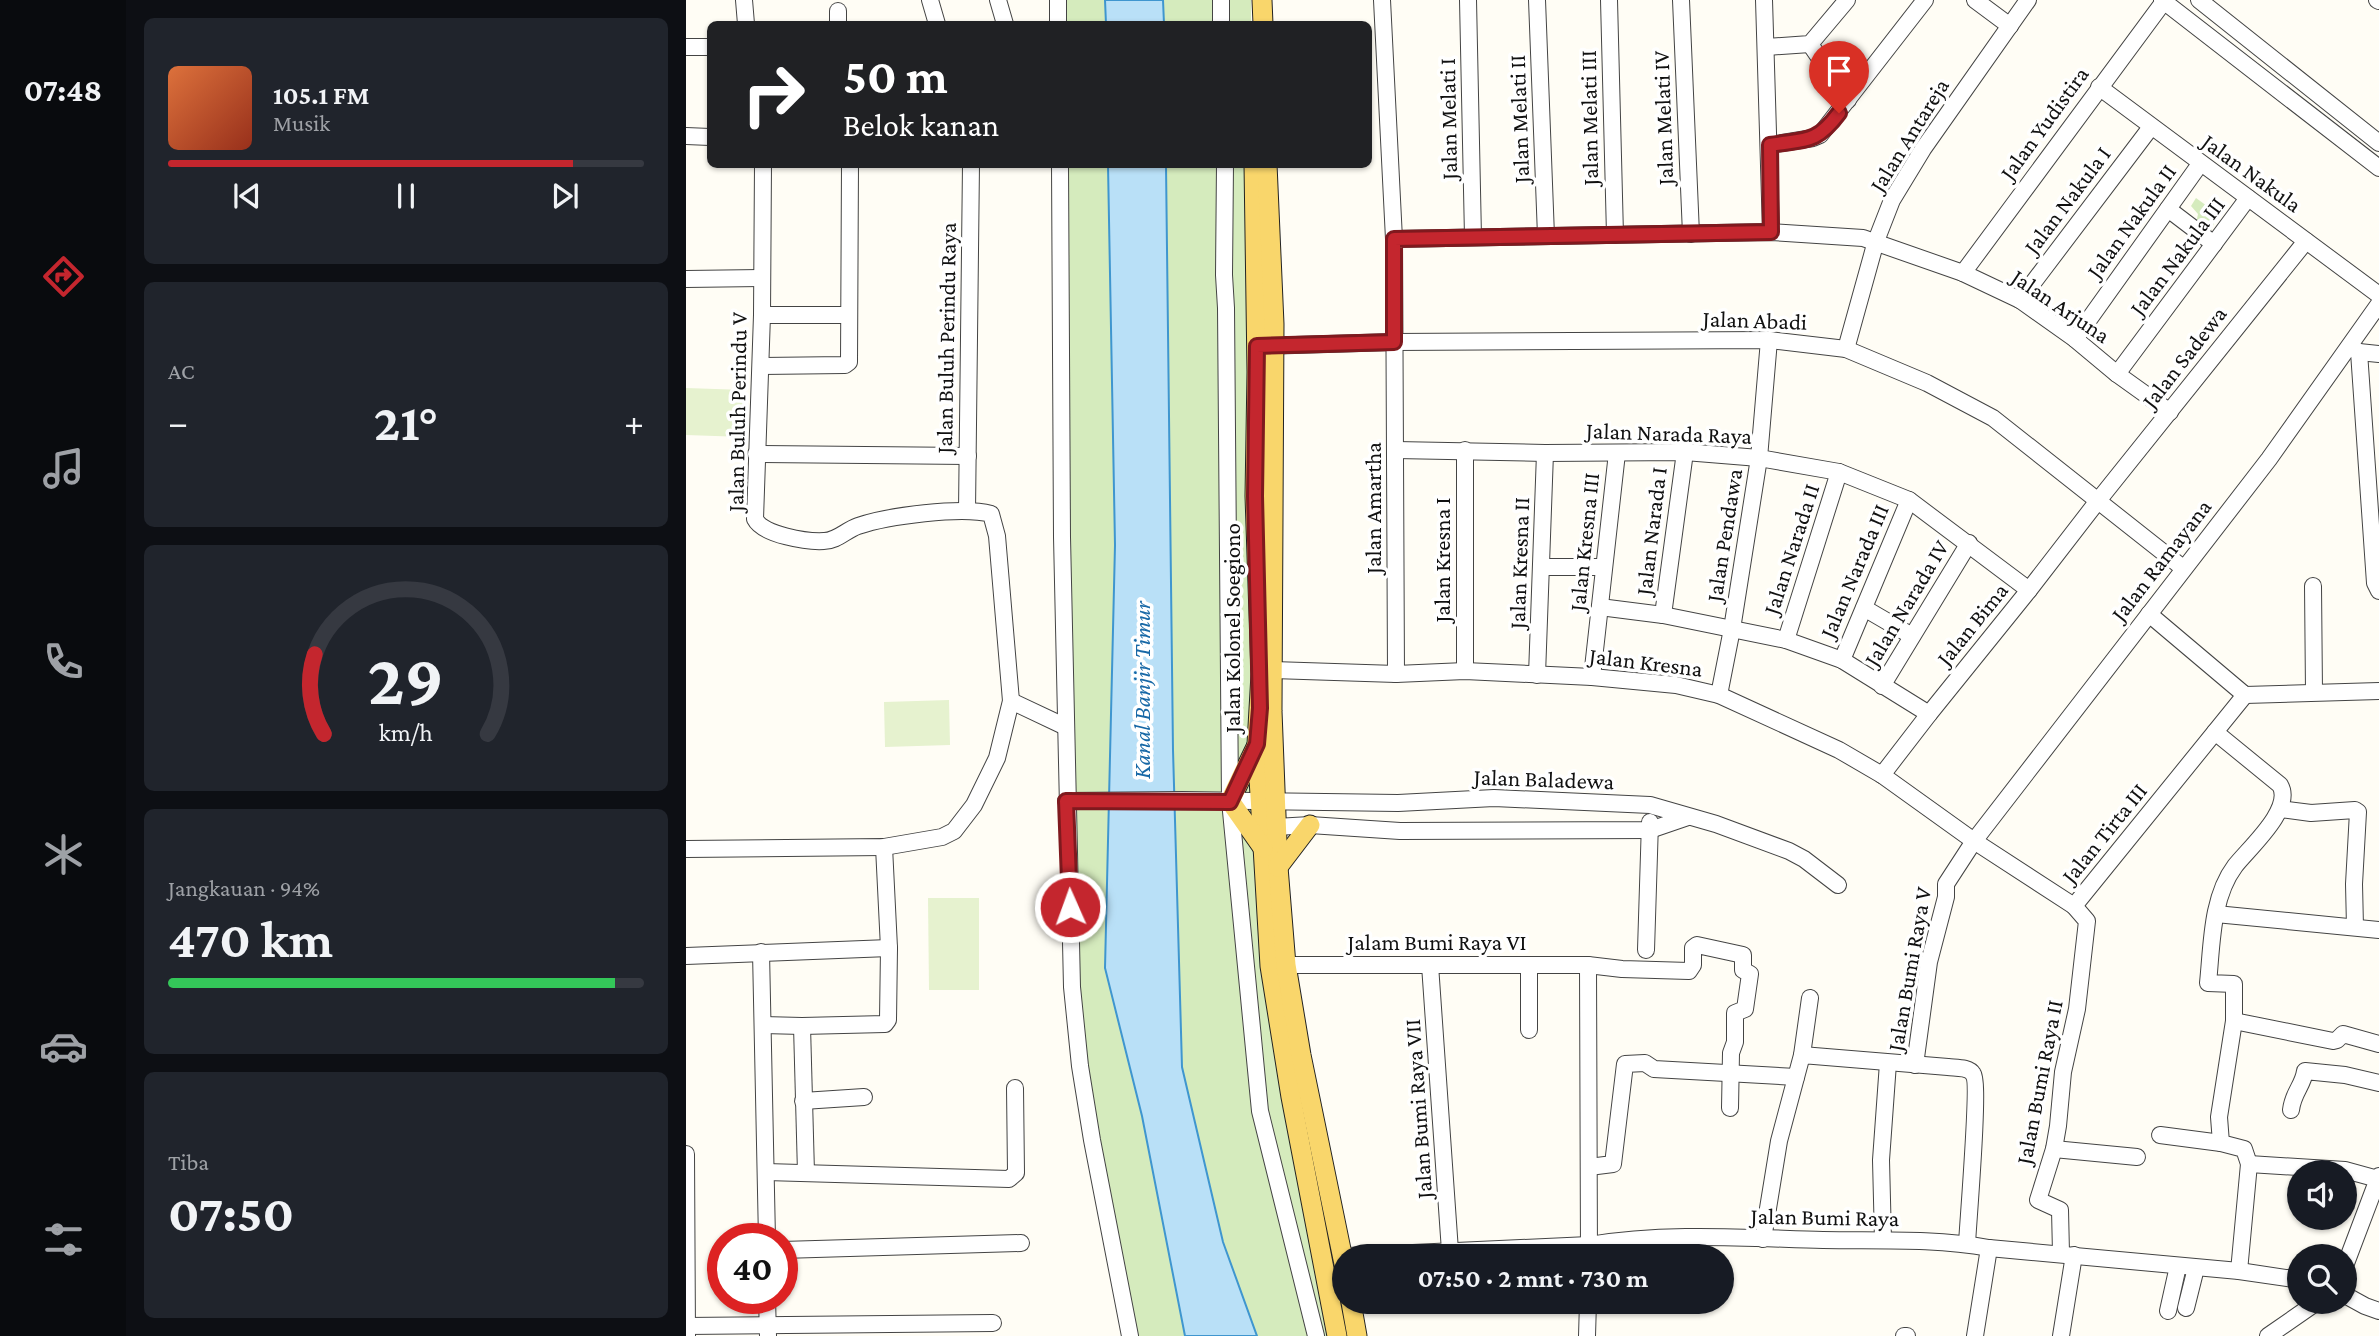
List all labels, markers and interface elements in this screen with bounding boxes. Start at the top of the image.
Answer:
pin [1809,41,1869,113]
icon: right [728,49,819,140]
text: 50 m [843,49,948,104]
street label: Jalan Melati IV [1648,49,1678,188]
street label: Jalan Melati III [1575,50,1603,188]
icon: arrive [1820,52,1858,90]
street label: Jalan Melati II [1504,54,1534,186]
street label: Jalan Melati I [1434,58,1462,182]
street label: Jalan Yudistira [1993,61,2094,186]
text: 07:48 [24,72,102,108]
street label: Jalan Antareja [1863,73,1954,198]
text: 105.1 FM [273,81,369,110]
text: Belok kanan [843,107,999,143]
text: Musik [273,110,330,136]
street label: Jalan Nakula [2196,127,2307,218]
street label: Jalan Nakula I [2017,141,2116,260]
street label: Jalan Nakula II [2080,159,2181,285]
icon: previous [228,177,266,215]
icon: pause [387,177,425,215]
icon: next [546,177,584,215]
street label: Jalan Nakula III [2123,192,2230,322]
street label: Jalan Buluh Perindu Raya [931,222,961,456]
icon: directions [39,252,88,301]
street label: Jalan Arjuna [2005,263,2115,349]
street label: Jalan Sadewa [2135,301,2232,415]
street label: Jalan Abadi [1700,305,1808,335]
street label: Jalan Buluh Perindu V [722,311,752,514]
text: AC [168,358,195,384]
text: 21° [374,393,438,451]
text: − [168,401,188,443]
text: + [624,401,644,443]
street label: Jalan Narada Raya [1584,417,1753,449]
street label: Jalan Amartha [1360,442,1386,576]
icon: music [39,444,88,493]
street label: Jalan Narada I [1630,465,1672,599]
street label: Jalan Pendawa [1700,466,1747,605]
street label: Jalan Kresna III [1564,471,1604,614]
street label: Jalan Narada II [1757,480,1824,620]
street label: Jalan Ramayana [2104,494,2217,628]
street label: Jalan Kresna I [1429,497,1455,625]
street label: Jalan Kresna II [1504,497,1534,631]
street label: Jalan Narada III [1813,500,1894,644]
street label: Jalan Kolonel Soegiono [1219,523,1245,735]
street label: Jalan Narada IV [1857,535,1954,672]
street label: Jalan Bima [1930,577,2013,672]
water label: Kanal Banjir Timur [1128,600,1156,779]
icon: phone [39,637,88,686]
text: 29 [368,639,444,720]
street label: Jalan Kresna [1586,642,1704,682]
text: km/h [379,719,433,746]
street label: Jalan Baladewa [1471,763,1615,794]
street label: Jalan Tirta III [2055,778,2152,890]
icon: climate [39,830,88,879]
position arrow [1033,870,1107,944]
text: Jangkauan · 94% [168,875,320,901]
street label: Jalan Bumi Raya V [1881,884,1936,1055]
text: 470 km [168,910,333,968]
street label: Jalam Bumi Raya VI [1345,929,1527,955]
street label: Jalan Bumi Raya II [2010,998,2068,1168]
street label: Jalan Bumi Raya VII [1399,1018,1437,1202]
icon: car [39,1022,88,1071]
text: Tiba [168,1149,209,1175]
map controls [2287,1160,2357,1314]
button: sound [2287,1160,2357,1230]
text: 07:50 [168,1184,294,1242]
street label: Jalan Bumi Raya [1748,1203,1900,1231]
icon: filters [39,1215,88,1264]
speed limit sign: 40 [707,1223,798,1314]
button: search [2287,1244,2357,1314]
text: 07:50 · 2 mnt · 730 m [1418,1264,1648,1293]

